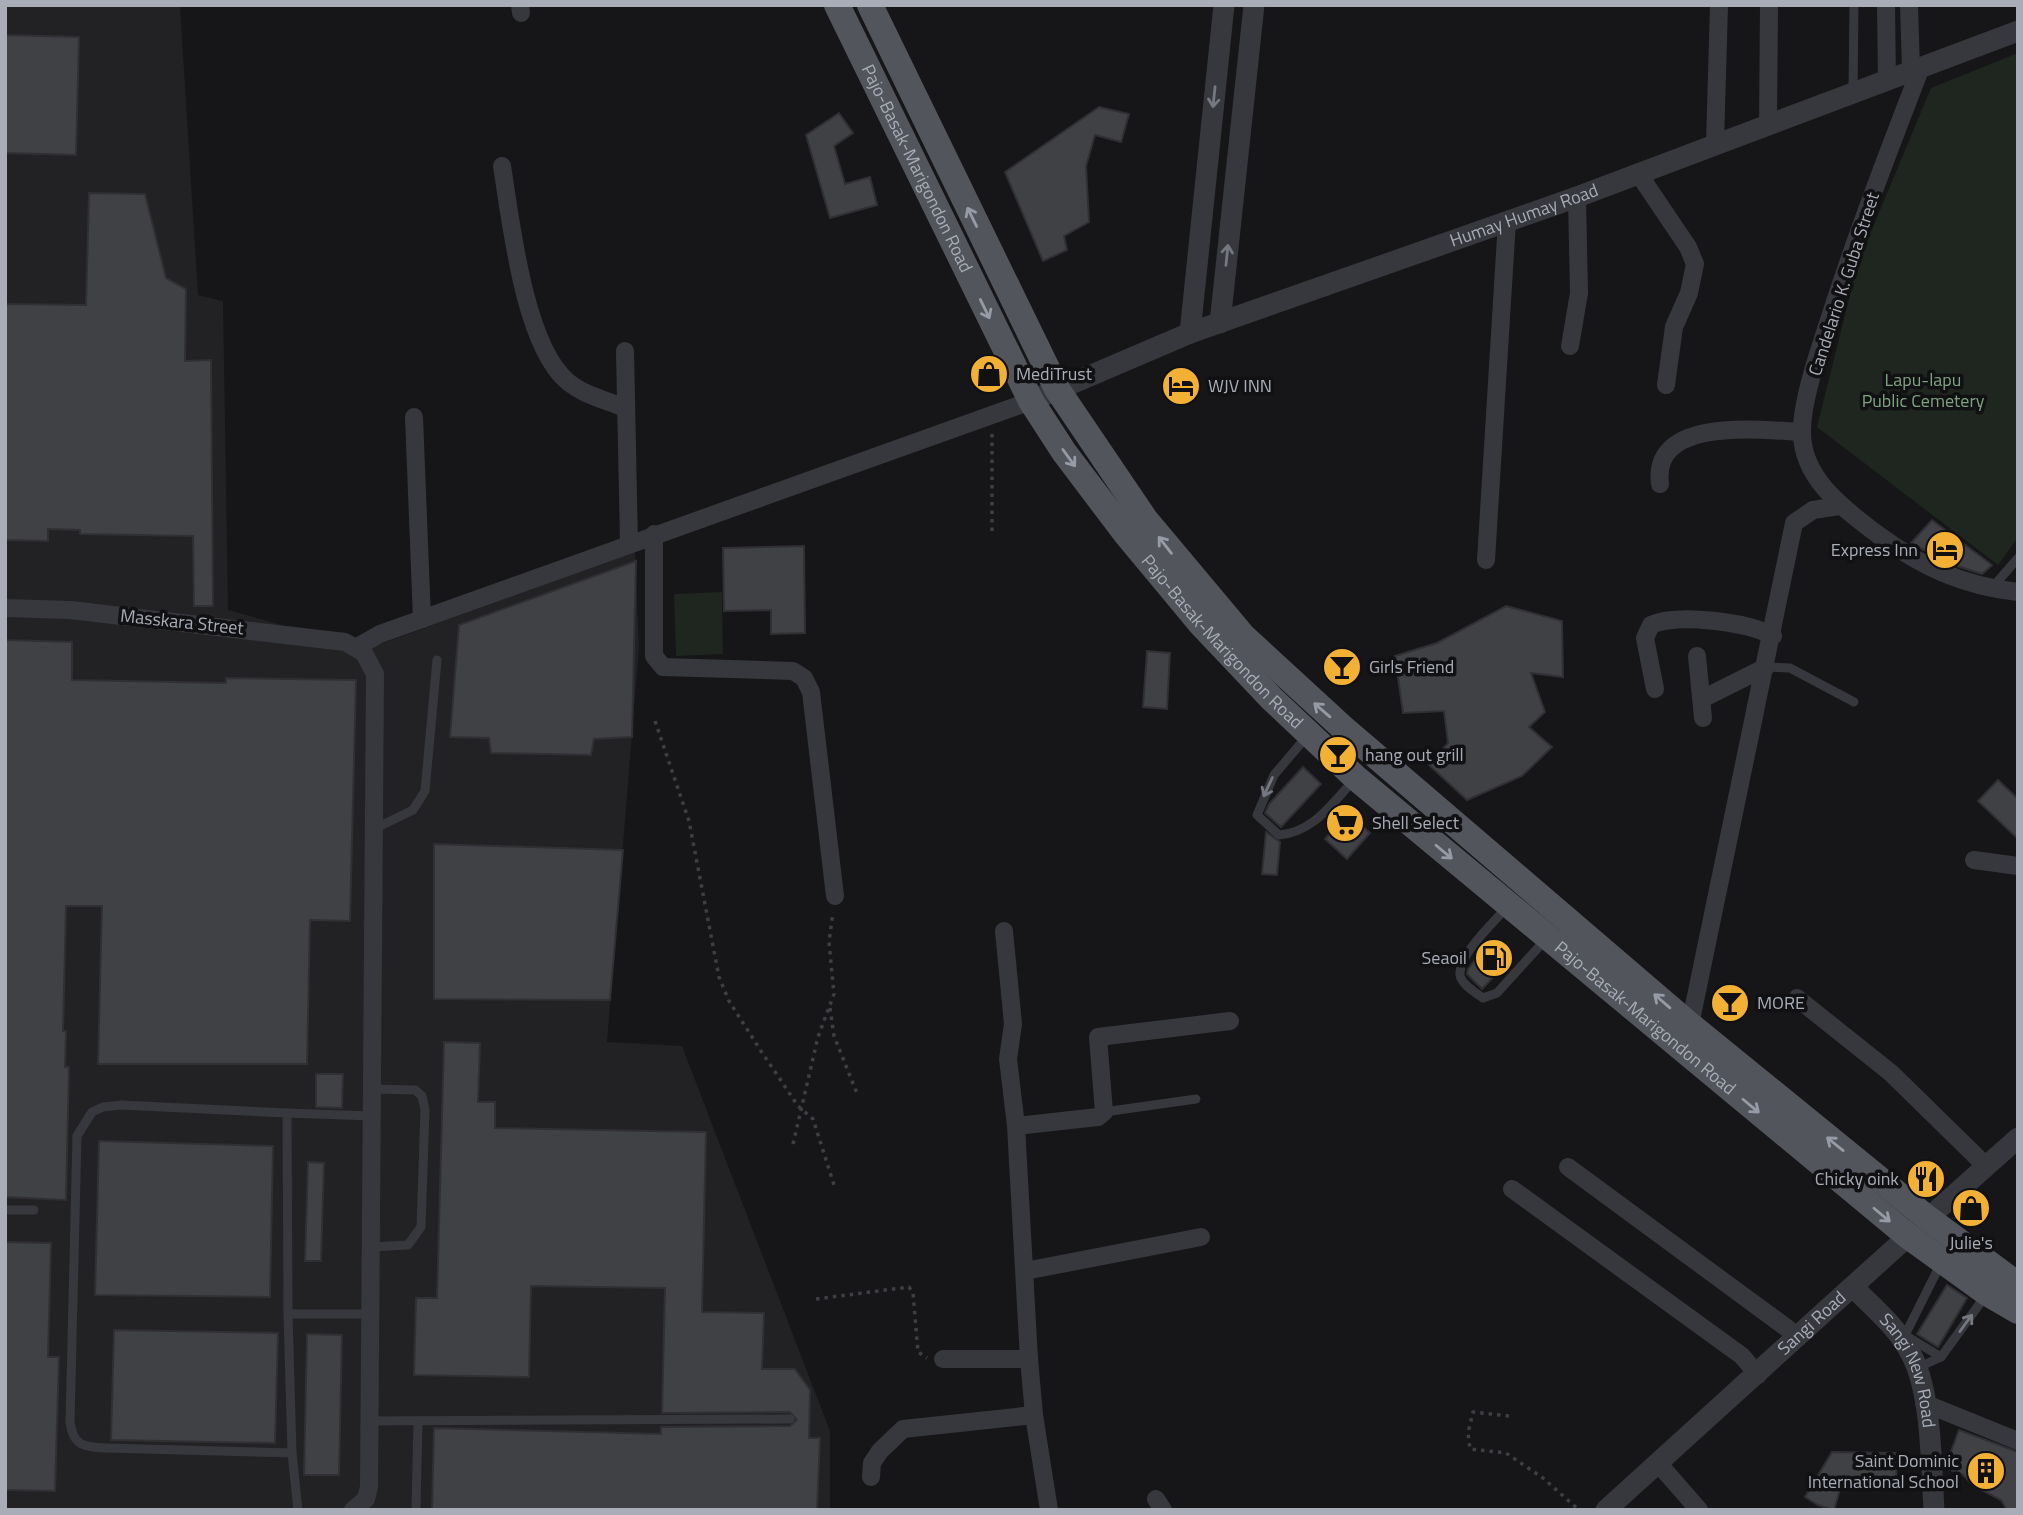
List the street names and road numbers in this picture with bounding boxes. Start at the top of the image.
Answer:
street label: Pajo-Basak-Marigondon Road [855,60,980,277]
street label: Humay Humay Road [1446,176,1602,254]
street label: Candelario K. Guba Street [1801,188,1886,379]
street label: Pajo-Basak-Marigondon Road [1135,548,1310,735]
street label: Masskara Street [119,602,246,641]
street label: Pajo-Basak-Marigondon Road [1549,934,1742,1101]
street label: Sangi Road [1771,1284,1852,1361]
street label: Sangi New Road [1873,1307,1943,1429]

